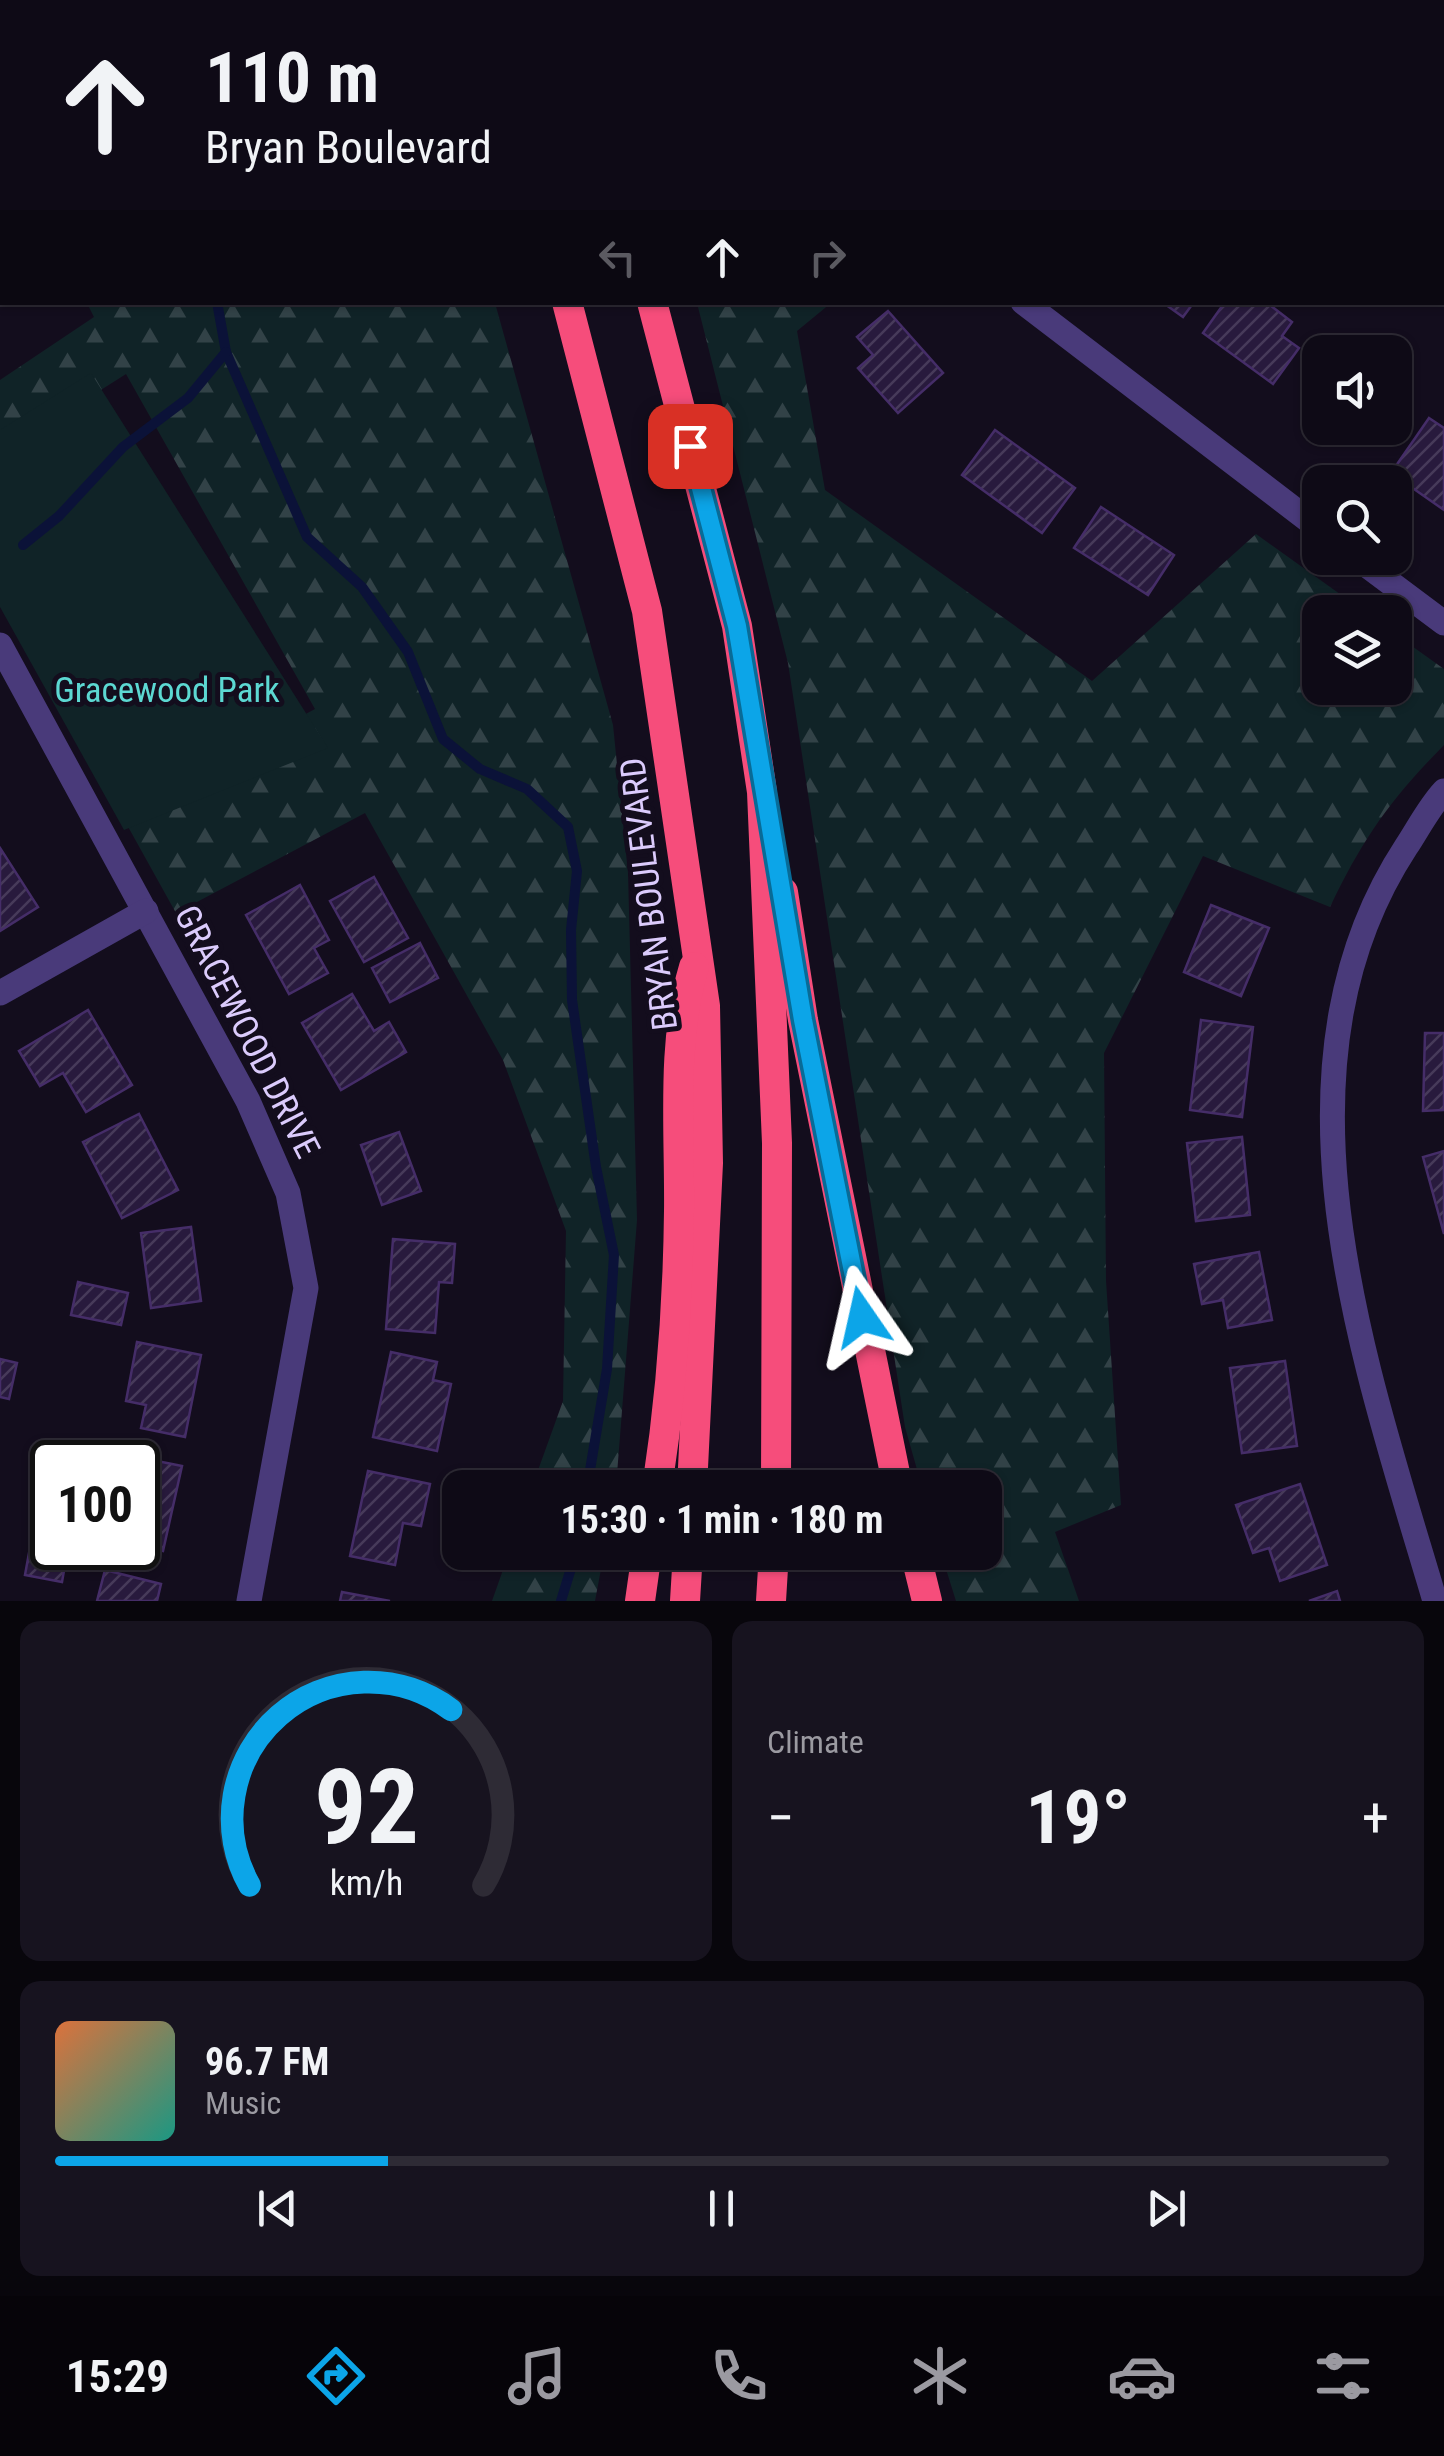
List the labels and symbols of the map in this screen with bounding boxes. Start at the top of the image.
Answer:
pin [648,404,733,489]
park label: Gracewood Park [54,670,280,711]
street label: BRYAN BOULEVARD [612,755,686,1033]
street label: GRACEWOOD DRIVE [166,899,328,1165]
position arrow [810,1265,914,1369]
speed limit sign: 100 [30,1440,160,1570]

